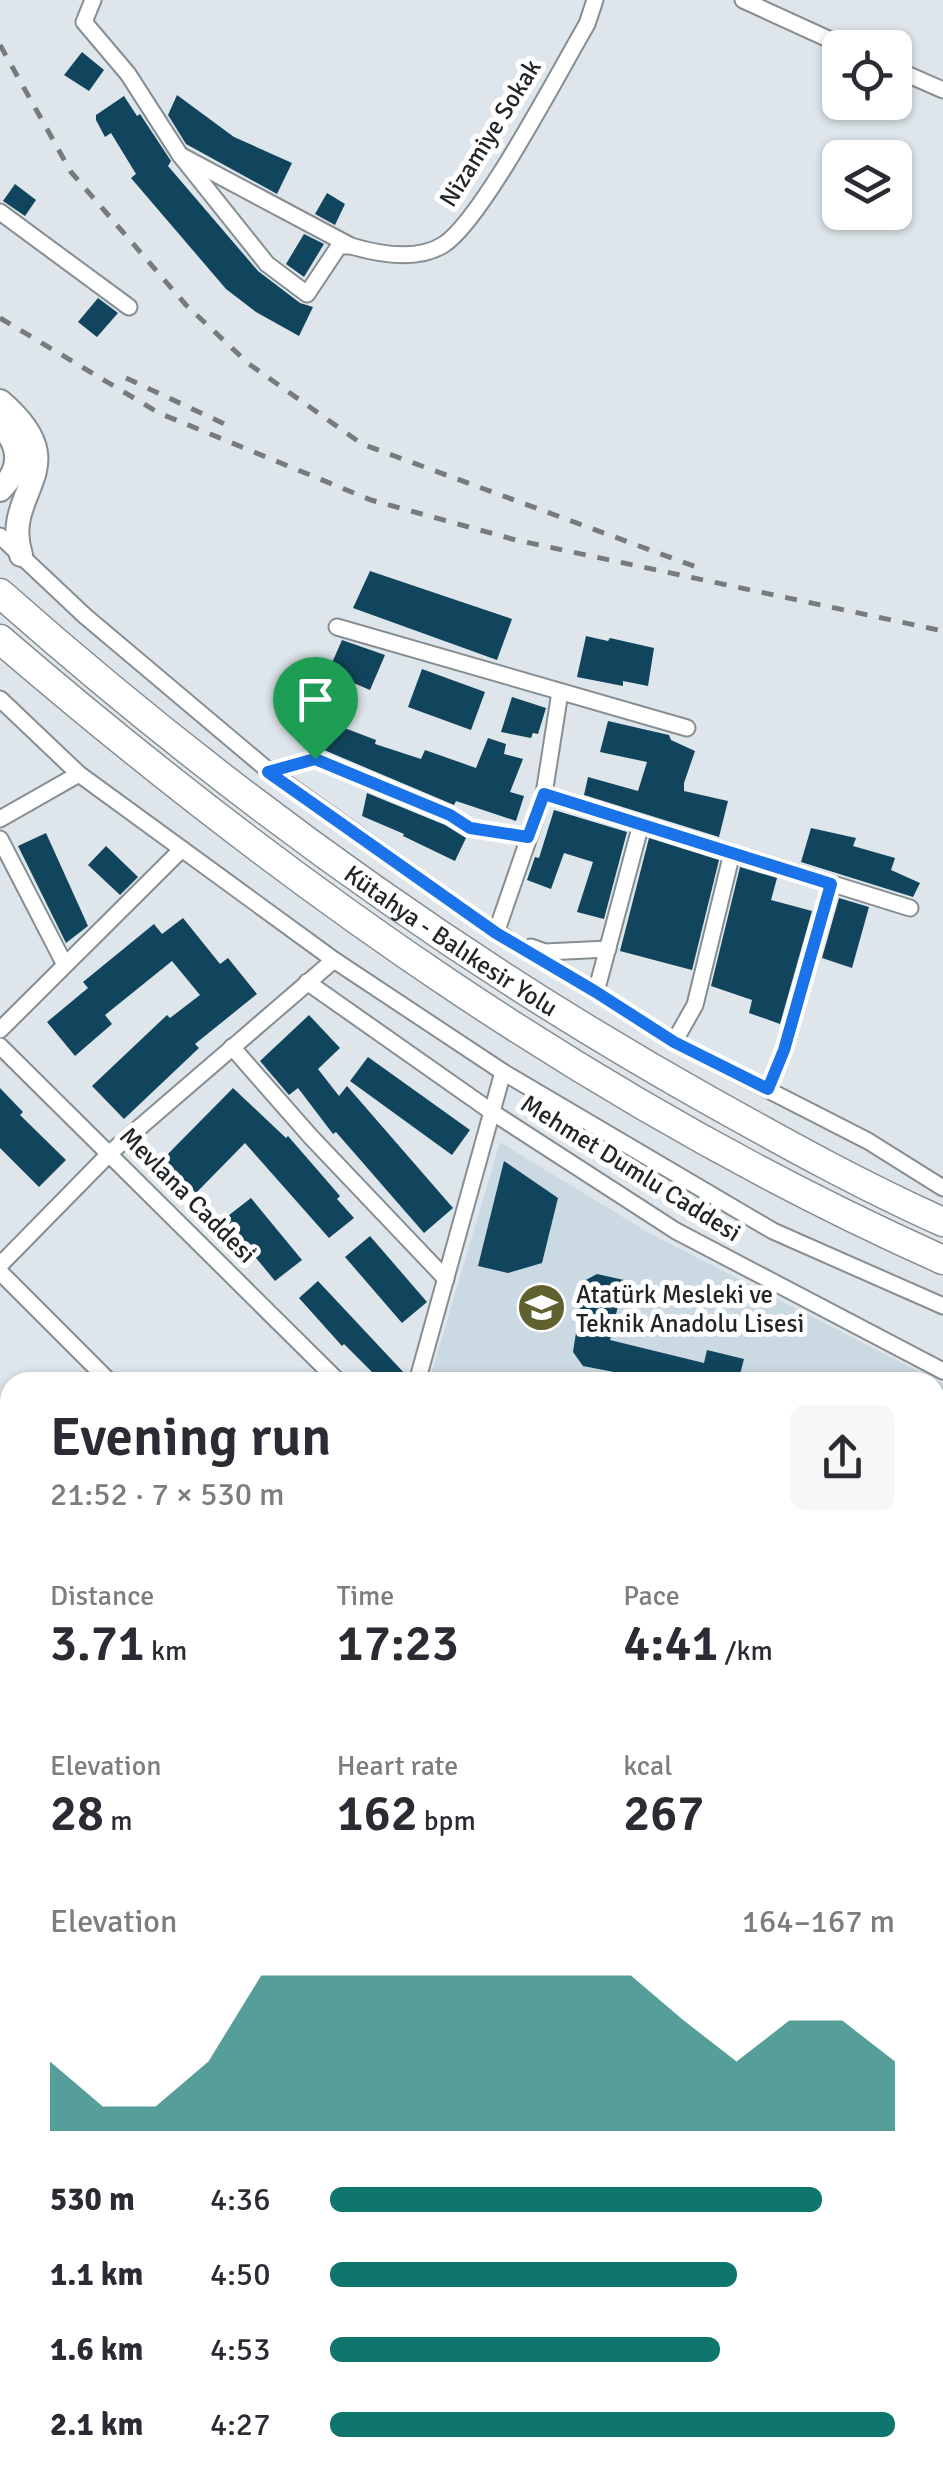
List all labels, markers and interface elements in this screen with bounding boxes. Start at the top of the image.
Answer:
map controls [822,30,912,230]
button: locate [822,30,912,120]
street label: Nizamiye Sokak [432,53,548,212]
button: layers [822,140,912,230]
pin [273,657,358,760]
icon: arrive [288,672,343,727]
street label: Kütahya - Balıkesir Yolu [338,858,564,1023]
street label: Mehmet Dumlu Caddesi [515,1088,747,1248]
street label: Mevlana Caddesi [113,1120,263,1270]
place label: Atatürk Mesleki ve Teknik Anadolu Lisesi [576,1279,804,1339]
school or university icon: Atatürk Mesleki ve Teknik Anadolu Lisesi [515,1282,567,1334]
text: Evening run [50,1403,331,1471]
button: share [790,1405,895,1510]
text: 21:52 · 7 × 530 m [50,1475,285,1514]
text: Distance [50,1579,154,1613]
text: Time [337,1579,394,1613]
text: Pace [623,1579,680,1613]
text: 3.71 [50,1613,145,1675]
text: 17:23 [337,1613,459,1675]
text: 4:41 [623,1613,718,1675]
text: km [145,1634,187,1668]
text: /km [718,1634,773,1668]
text: Elevation [50,1749,162,1783]
text: Heart rate [337,1749,458,1783]
text: kcal [623,1749,672,1783]
text: 28 [50,1783,104,1845]
text: 162 [337,1783,418,1845]
text: 267 [623,1783,704,1845]
text: m [104,1804,133,1838]
text: bpm [418,1804,476,1838]
text: Elevation [50,1902,177,1941]
text: 164–167 m [742,1902,895,1941]
text: 530 m [50,2180,135,2219]
text: 4:36 [210,2180,270,2219]
text: 1.1 km [50,2255,143,2294]
text: 4:50 [210,2255,270,2294]
text: 1.6 km [50,2330,143,2369]
text: 4:53 [210,2330,270,2369]
text: 2.1 km [50,2405,143,2444]
text: 4:27 [210,2405,270,2444]

